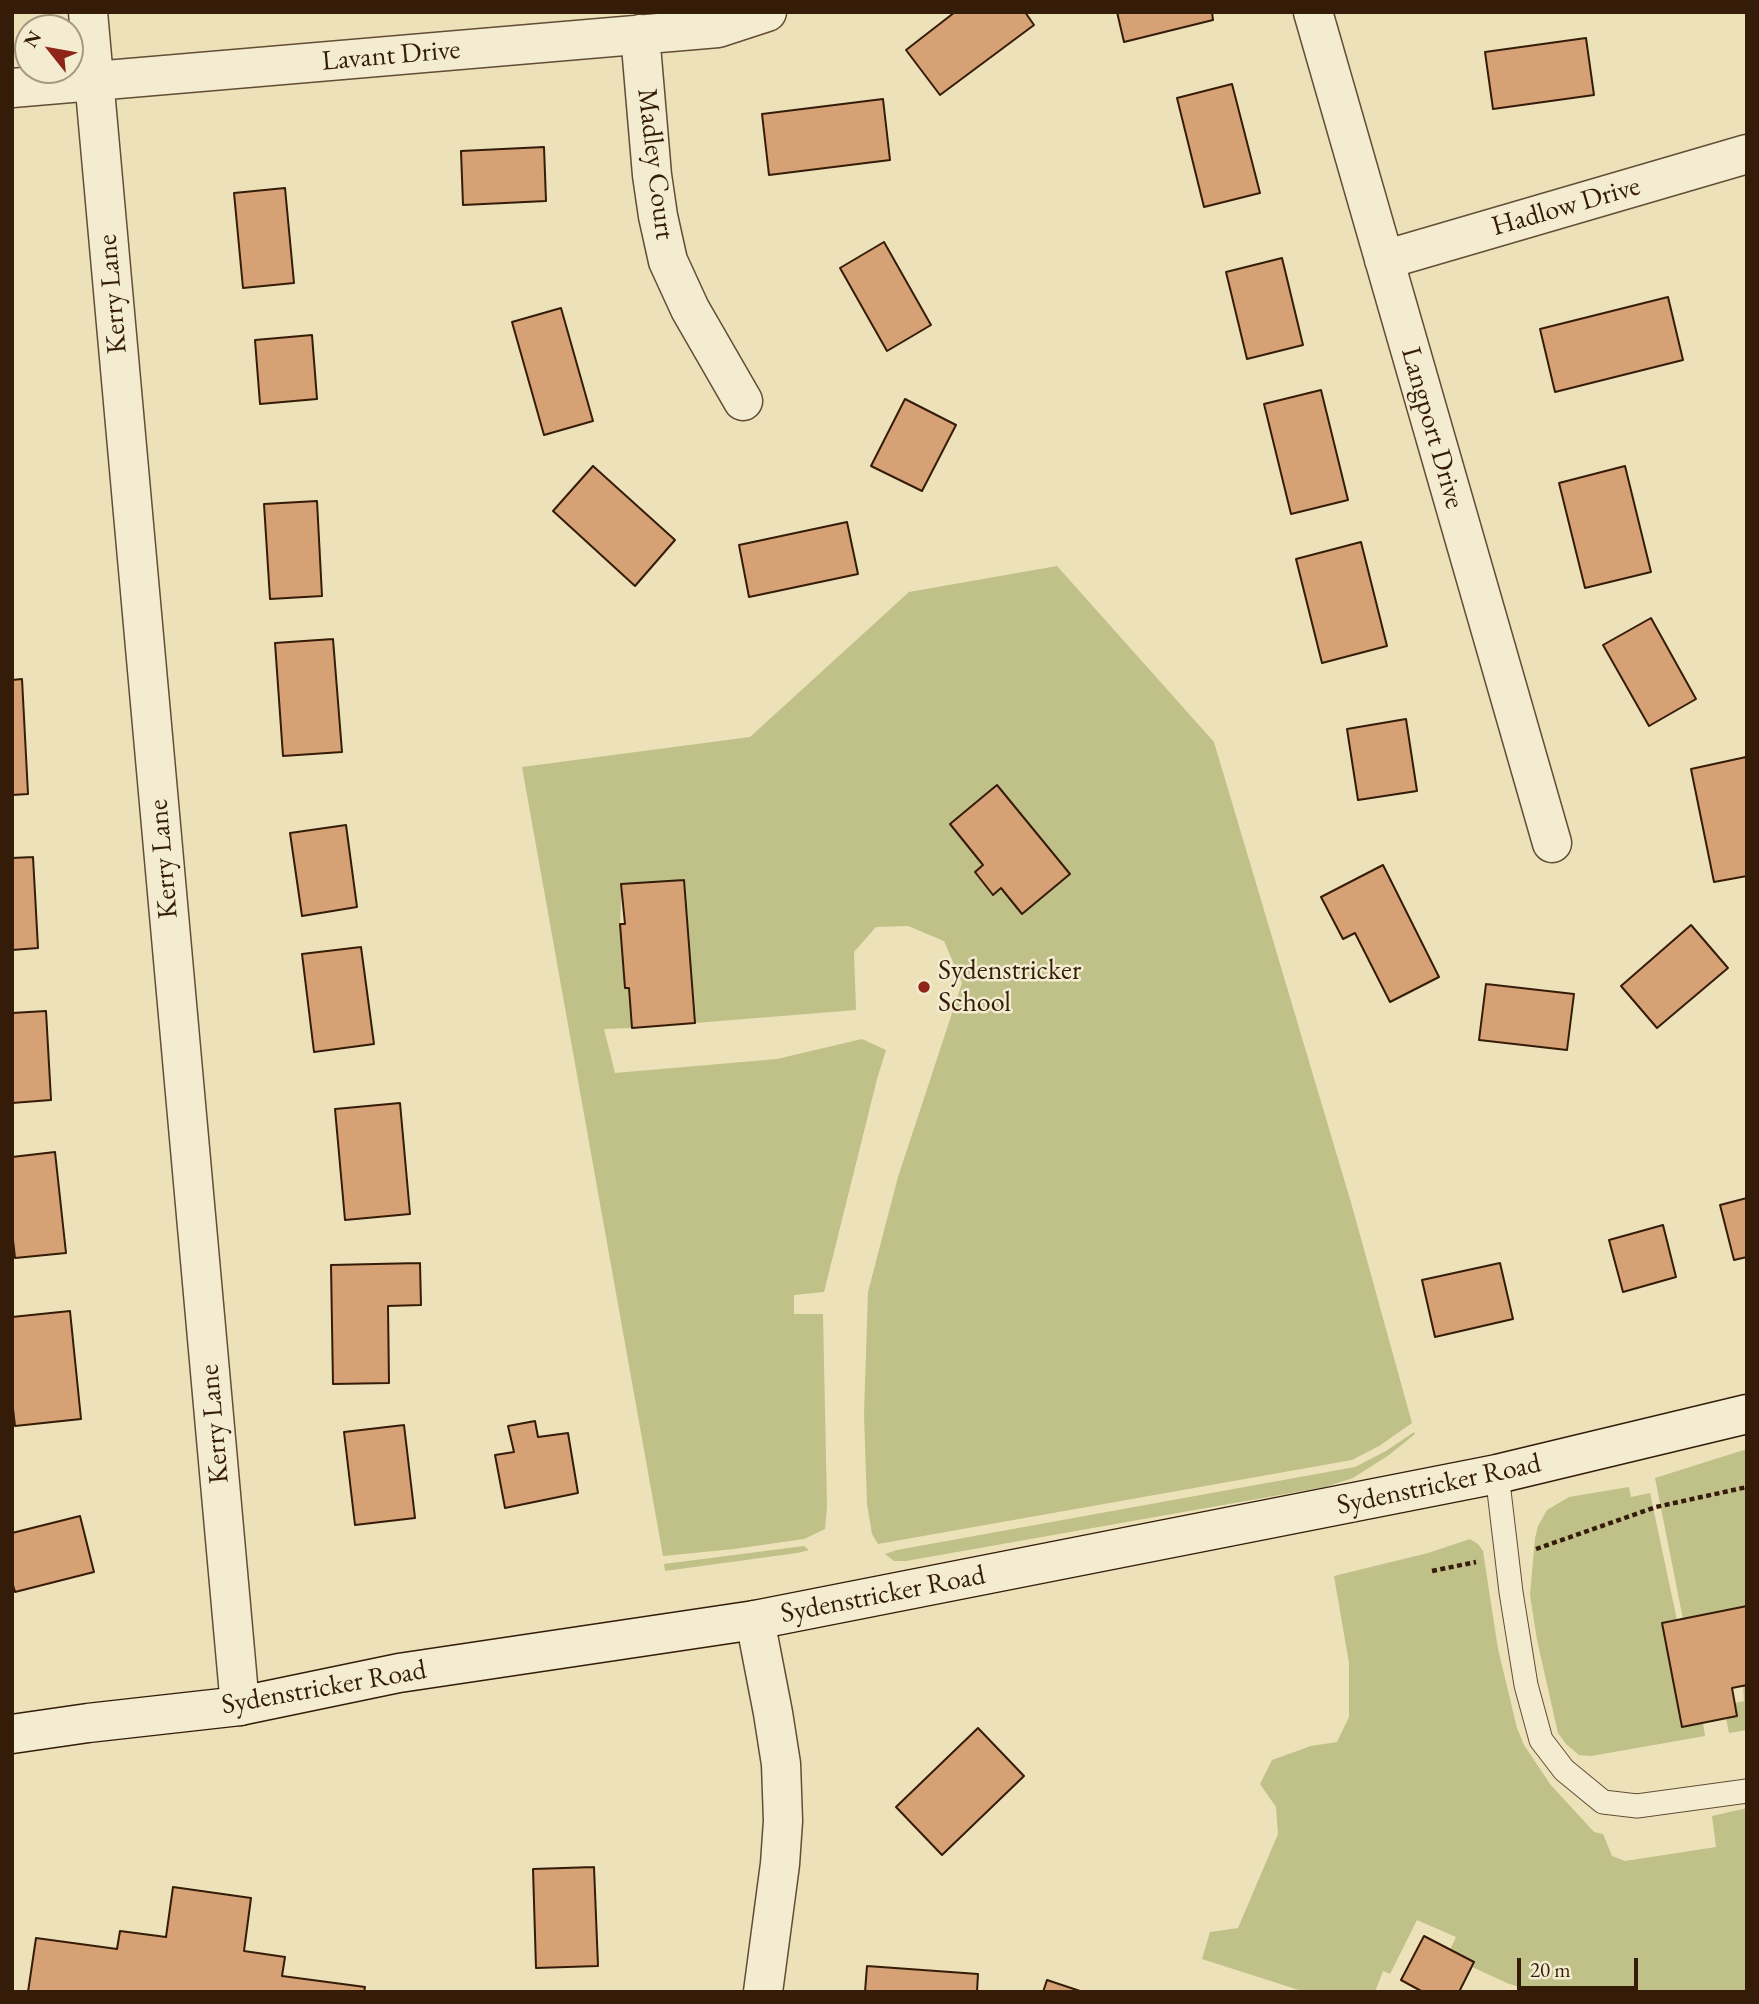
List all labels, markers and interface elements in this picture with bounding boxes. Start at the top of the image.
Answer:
north arrow [14,14,84,84]
text: N [18,26,47,52]
street label: Lavant Drive [320,33,462,79]
street label: Madley Court [629,86,681,242]
street label: Hadlow Drive [1488,170,1644,244]
street label: Kerry Lane [91,233,135,355]
street label: Langport Drive [1393,343,1471,513]
street label: Kerry Lane [142,798,186,920]
place label: Sydenstricker School [938,954,1081,1020]
marker: Sydenstricker School [916,979,932,995]
street label: Kerry Lane [193,1363,237,1485]
street label: Sydenstricker Road [1334,1447,1544,1523]
street label: Sydenstricker Road [778,1559,988,1631]
street label: Sydenstricker Road [219,1653,429,1723]
scale bar [1521,1944,1642,1988]
text: 20 m [1530,1956,1571,1983]

